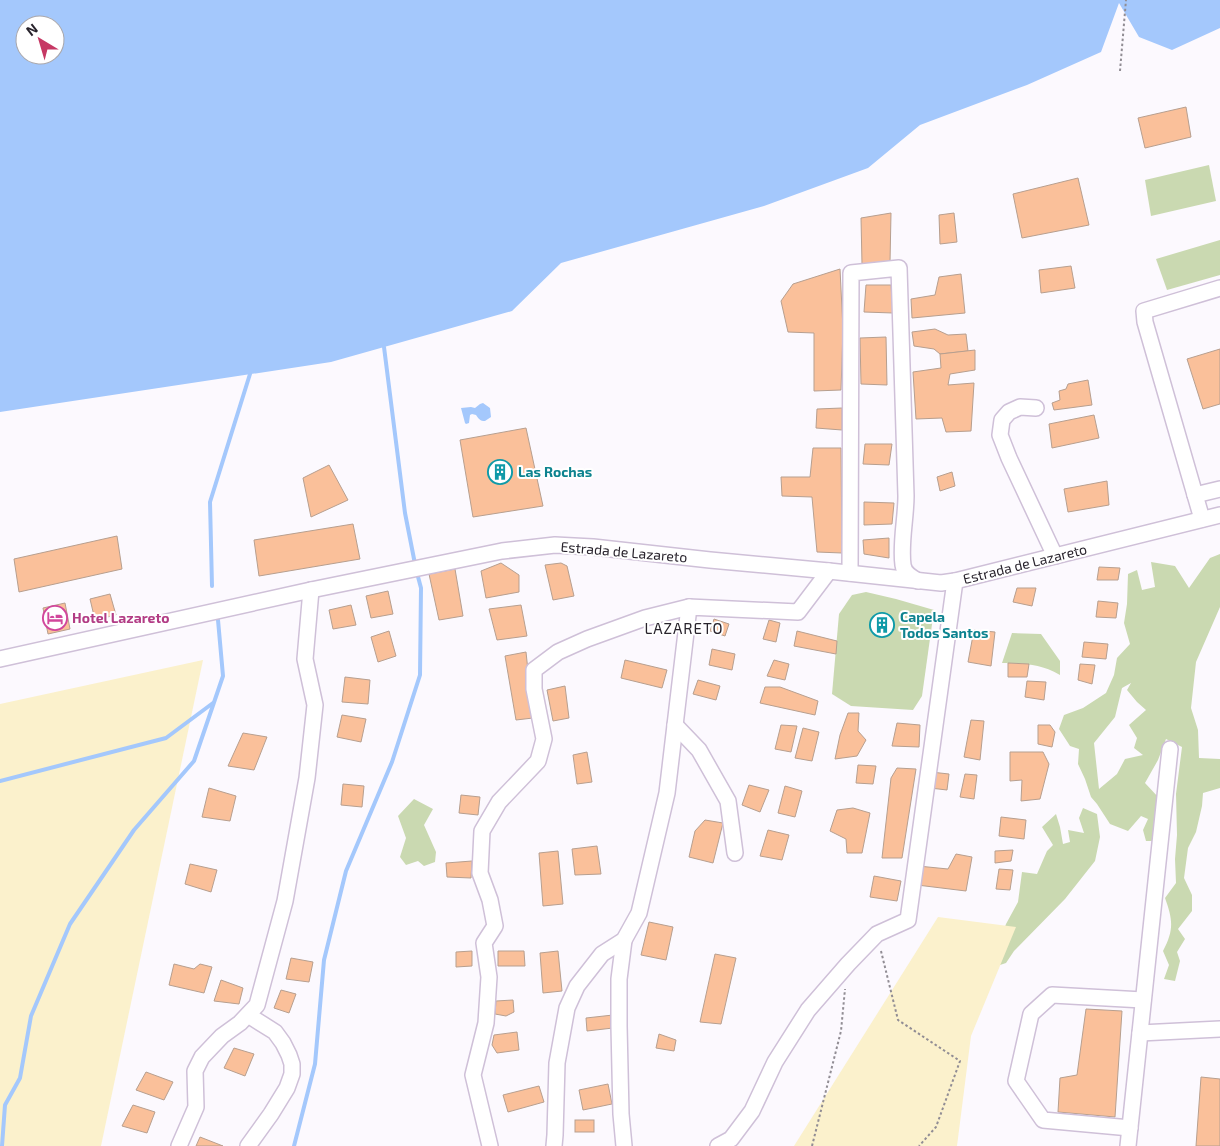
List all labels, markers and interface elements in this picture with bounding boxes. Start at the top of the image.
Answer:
north arrow [15,15,65,65]
text: N [22,20,41,39]
building icon: Las Rochas [487,459,513,485]
place label: Las Rochas [518,463,592,480]
street label: Estrada de Lazareto [560,537,688,566]
street label: Estrada de Lazareto [961,540,1089,587]
hotel icon: Hotel Lazareto [42,605,68,631]
place label: Capela Todos Santos [900,608,988,641]
place label: Hotel Lazareto [72,609,169,626]
building icon: Capela Todos Santos [869,612,895,638]
district label: LAZARETO [644,619,724,637]

